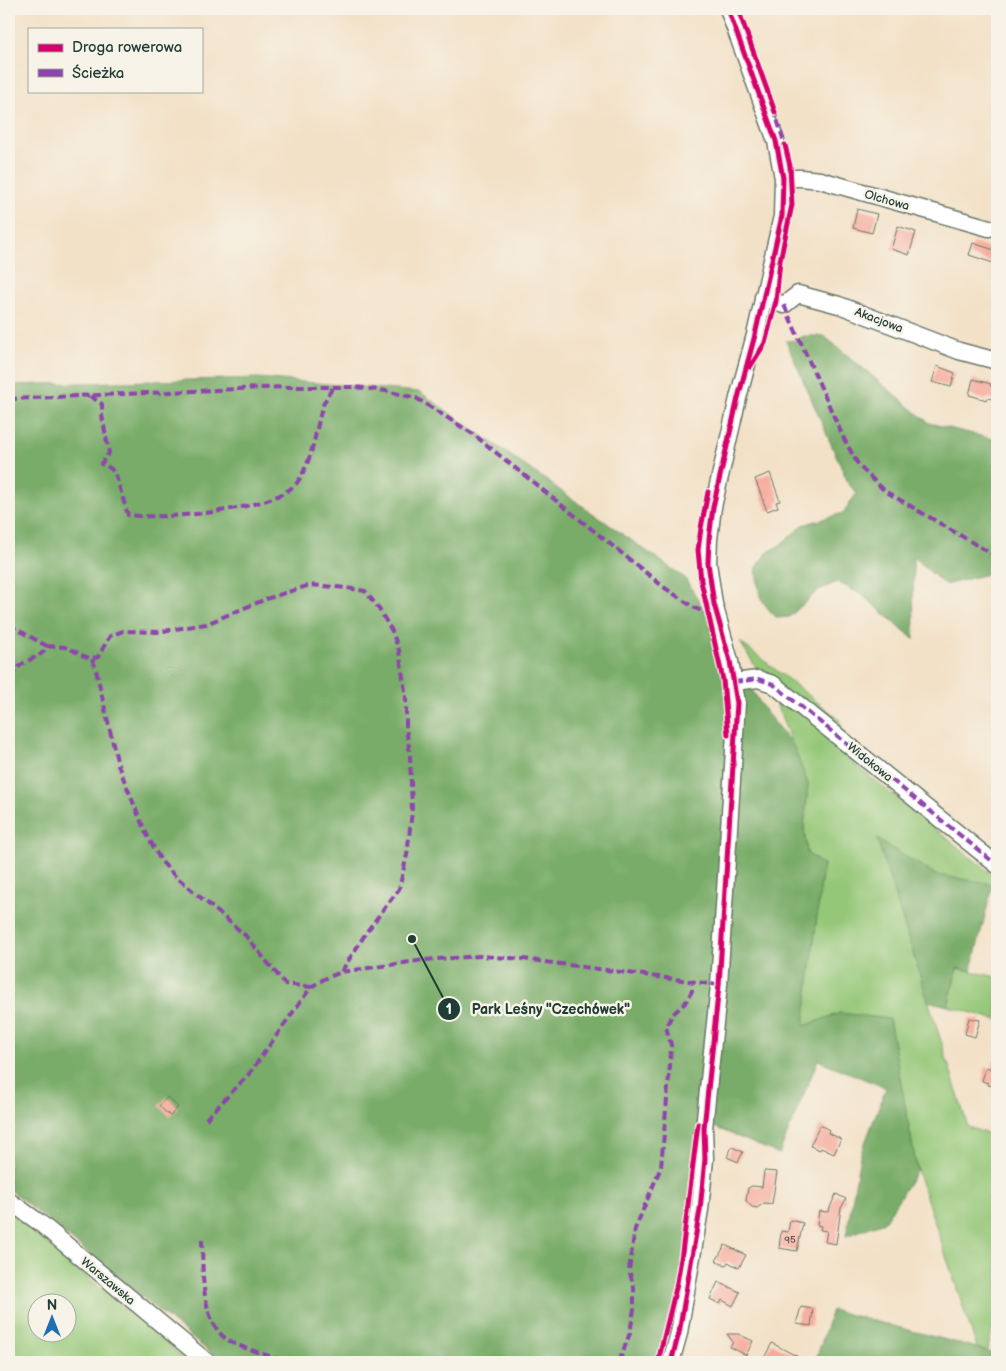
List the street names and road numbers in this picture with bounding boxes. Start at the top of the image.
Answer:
street label: Olchowa [863,187,911,214]
street label: Akacjowa [853,304,905,337]
street label: Widokowa [844,740,896,785]
street label: Warszawska [78,1254,138,1309]

